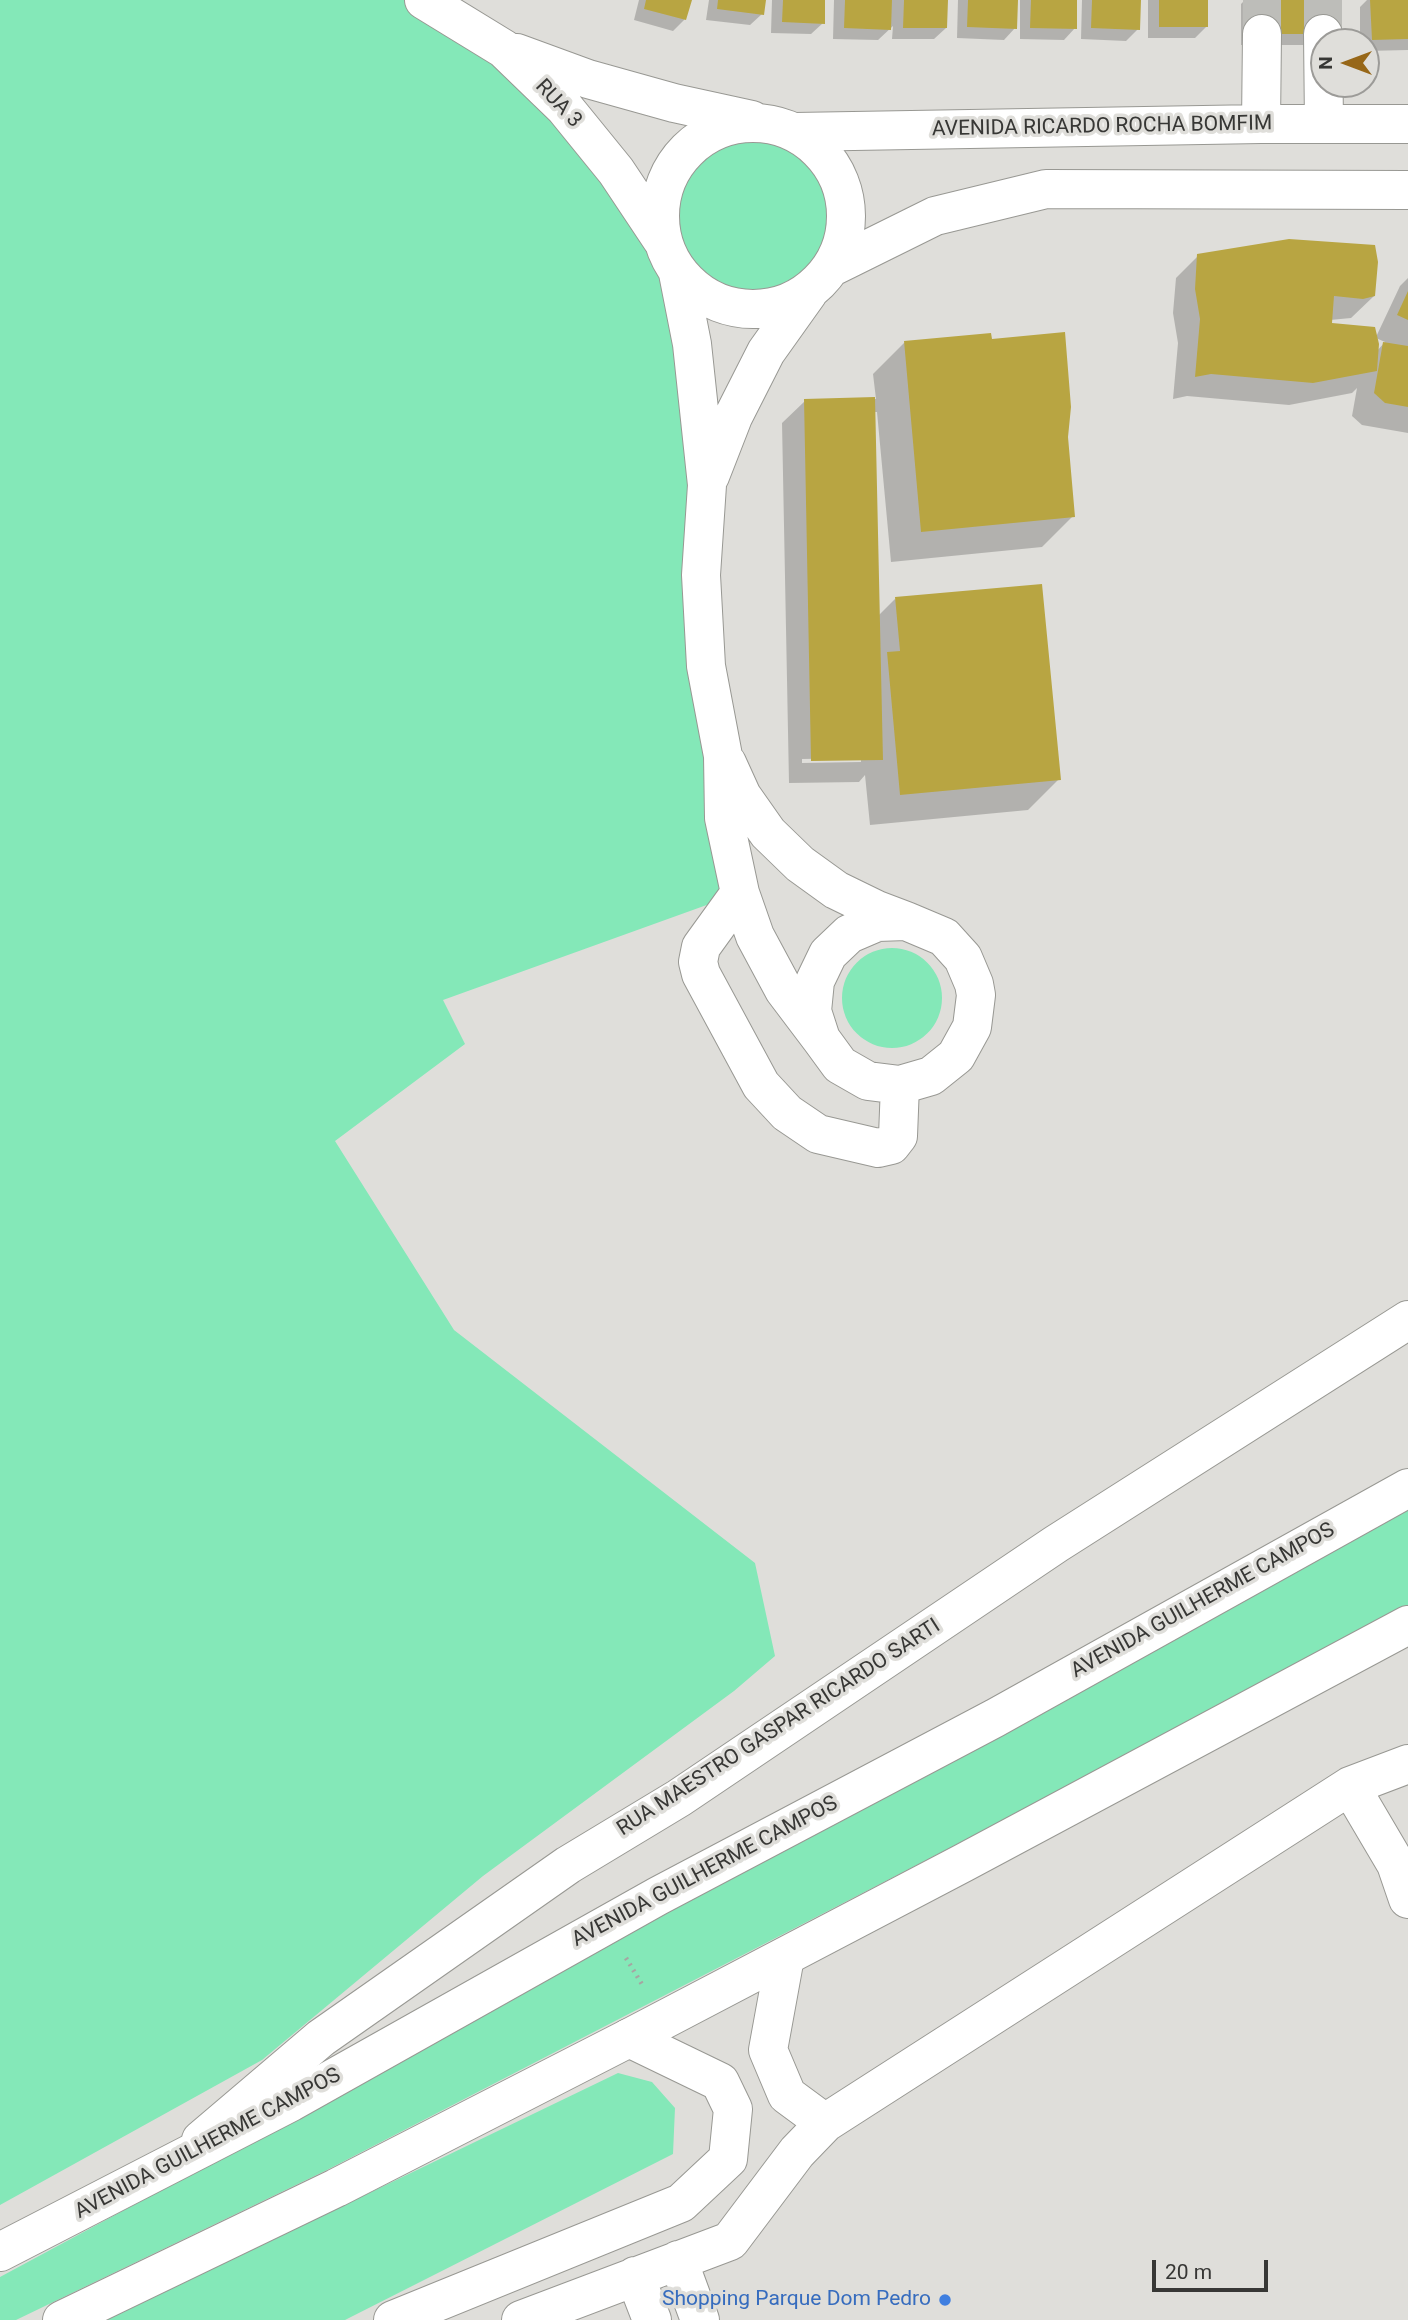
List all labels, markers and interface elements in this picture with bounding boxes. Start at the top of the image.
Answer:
north arrow [1310,28,1380,98]
text: N [1314,56,1337,70]
street label: RUA 3 [529,75,587,133]
street label: AVENIDA RICARDO ROCHA BOMFIM [932,111,1272,143]
street label: AVENIDA GUILHERME CAMPOS [1067,1518,1339,1684]
street label: RUA MAESTRO GASPAR RICARDO SARTI [613,1614,945,1842]
street label: AVENIDA GUILHERME CAMPOS [568,1791,842,1953]
street label: AVENIDA GUILHERME CAMPOS [71,2063,345,2225]
scale bar [1156,2246,1272,2290]
text: 20 m [1165,2260,1212,2284]
place label: Shopping Parque Dom Pedro [662,2287,931,2313]
marker: Shopping Parque Dom Pedro [937,2292,953,2308]

